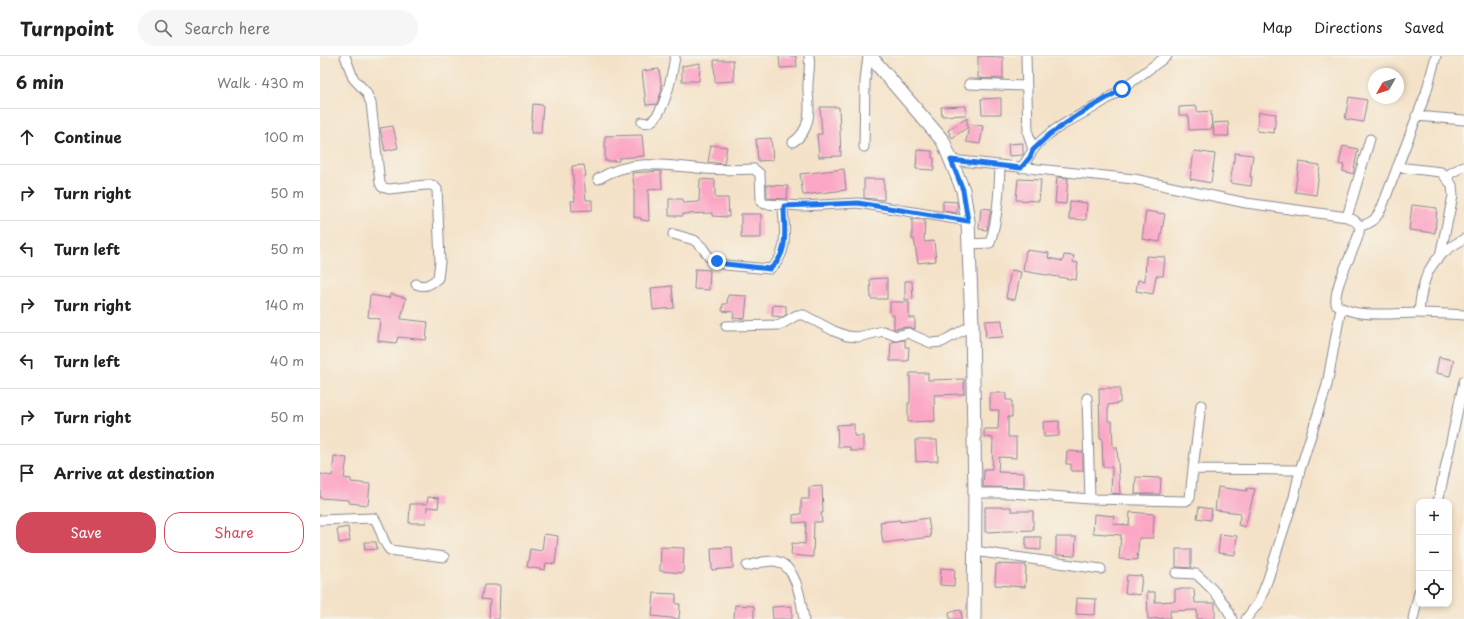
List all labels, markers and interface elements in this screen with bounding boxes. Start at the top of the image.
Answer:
search box [138,10,418,46]
text: Turnpoint [20,14,114,42]
text: Search here [184,16,270,39]
icon: search [152,17,174,39]
text: Map [1262,17,1292,38]
text: Directions [1314,17,1382,38]
text: Saved [1404,17,1444,38]
north arrow [1368,68,1404,104]
text: 6 min [16,69,64,95]
text: Walk · 430 m [217,73,304,92]
route start [1113,80,1131,98]
text: Continue [54,125,122,148]
icon: ahead [16,126,38,148]
text: 100 m [264,127,304,146]
text: Turn right [54,181,131,204]
icon: right [16,182,38,204]
text: 50 m [270,183,304,202]
text: Turn left [54,237,120,260]
icon: left [16,238,38,260]
text: 50 m [270,239,304,258]
route end [708,252,726,270]
text: Turn right [54,293,131,316]
icon: right [16,294,38,316]
text: 140 m [265,295,304,314]
text: Turn left [54,349,120,372]
icon: left [16,350,38,372]
text: 40 m [270,351,304,370]
text: Turn right [54,405,131,428]
icon: right [16,406,38,428]
text: 50 m [270,407,304,426]
text: Arrive at destination [54,461,215,484]
icon: arrive [16,462,38,484]
map controls [1416,499,1452,607]
button: + [1416,499,1452,535]
button: Save [16,512,156,553]
button: Share [164,512,304,553]
button: − [1416,535,1452,571]
button: locate [1416,571,1452,607]

